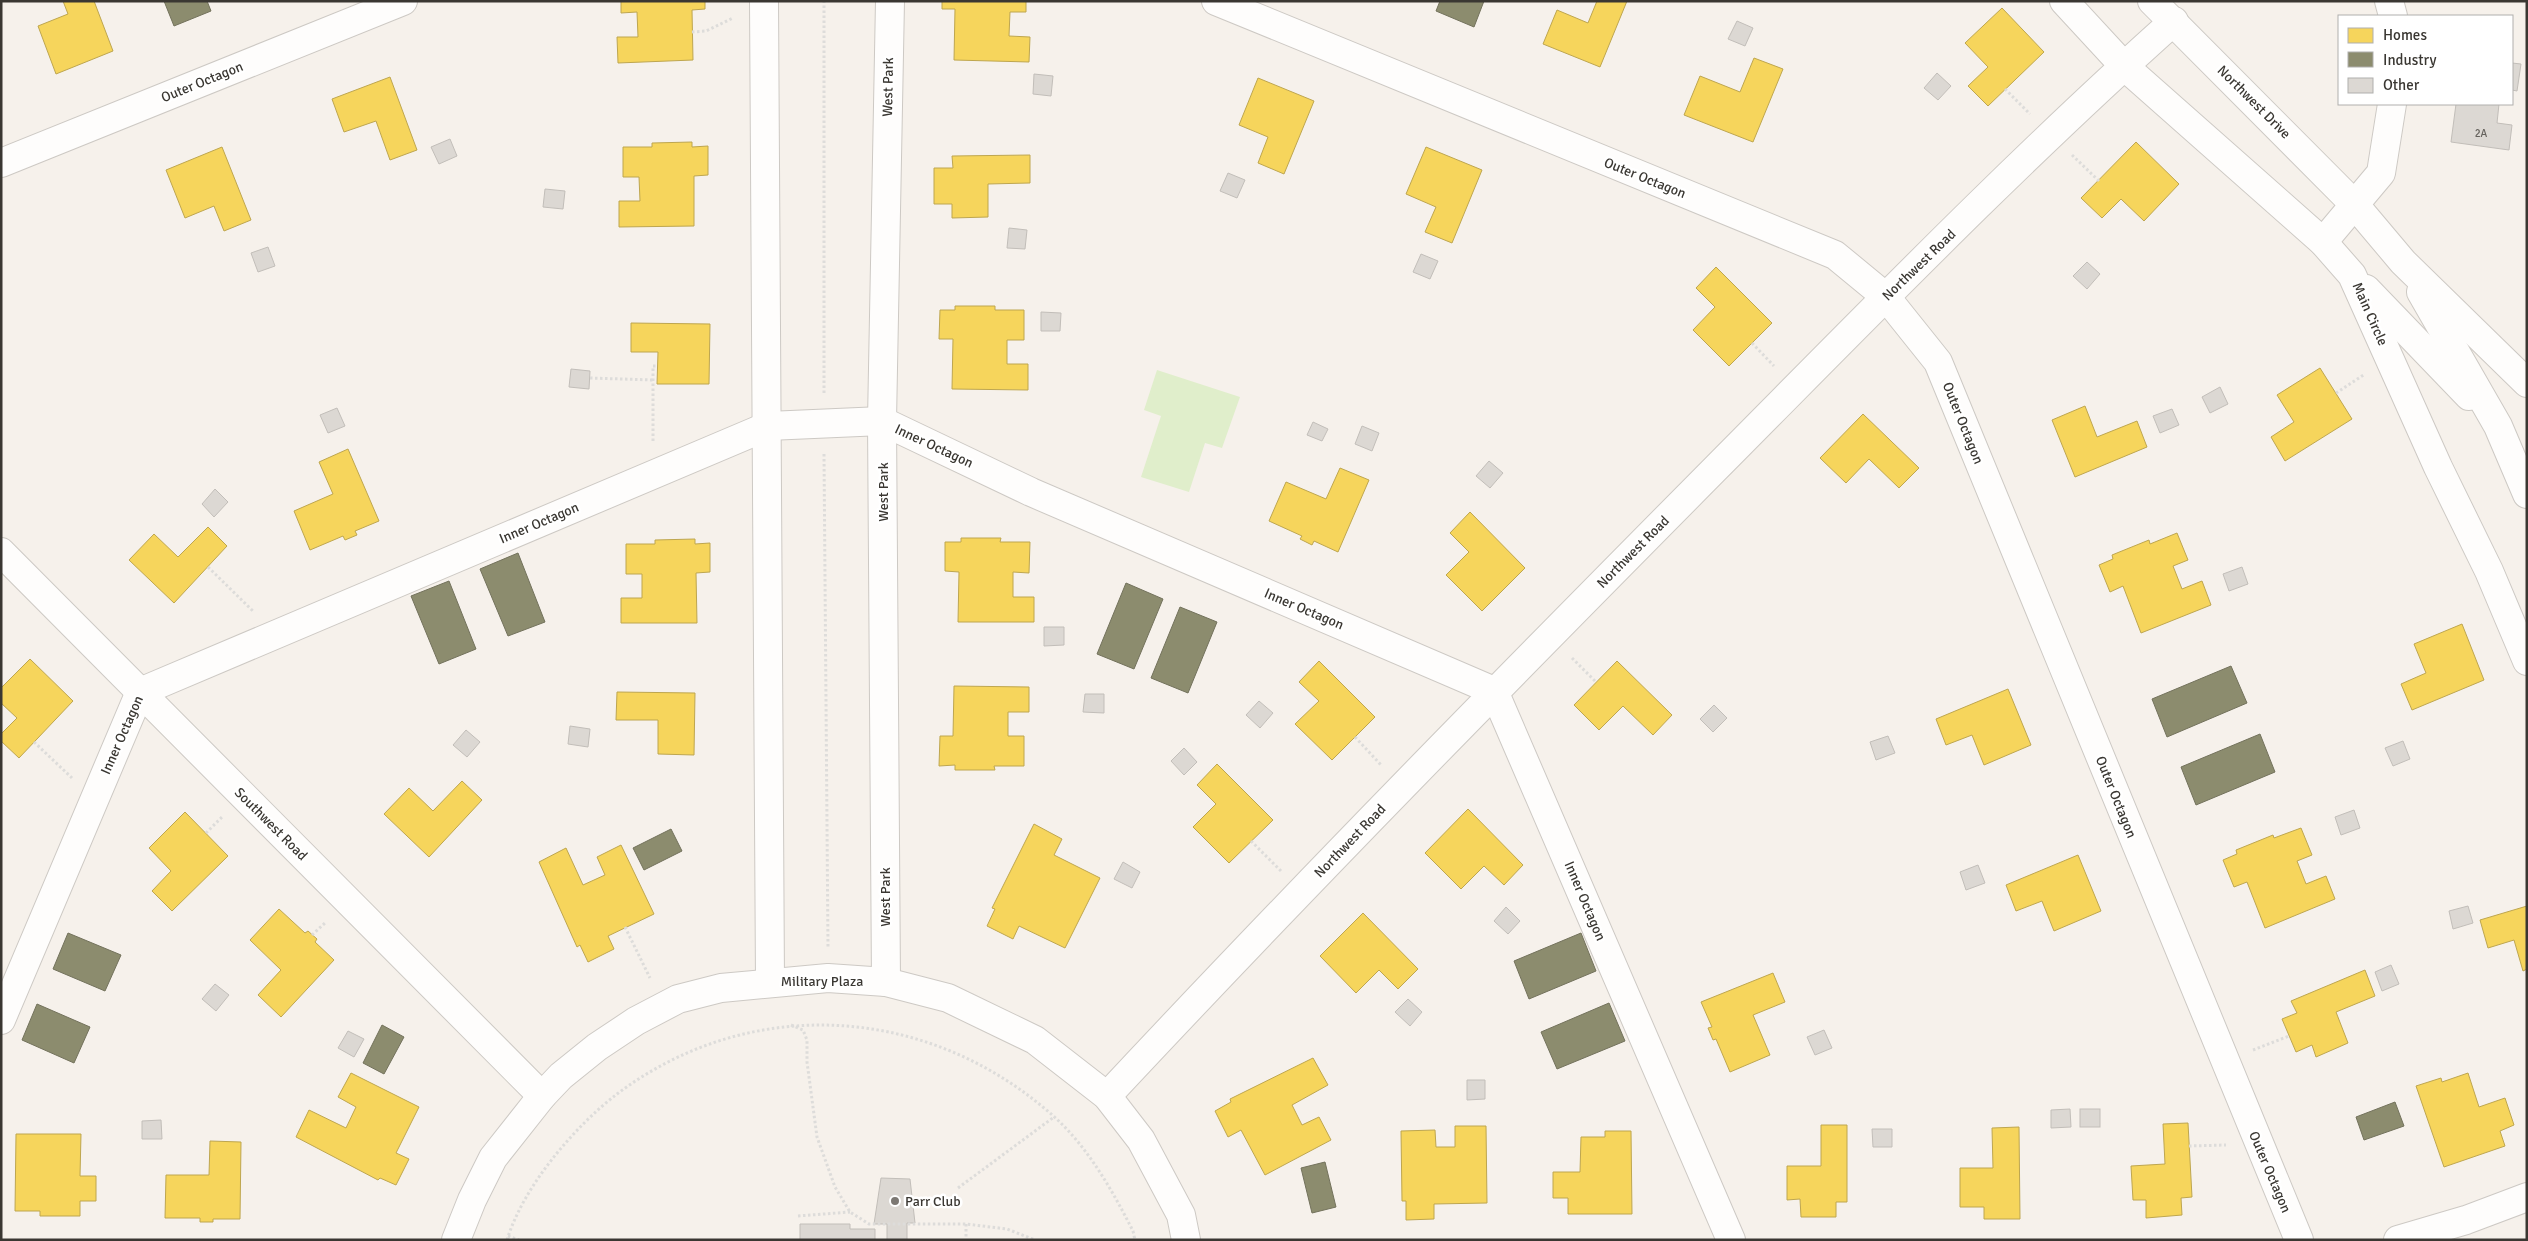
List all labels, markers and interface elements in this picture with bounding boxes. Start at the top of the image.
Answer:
legend [2338,15,2513,105]
text: Homes [2383,26,2427,44]
text: Industry [2383,51,2436,69]
street label: West Park [879,57,897,117]
street label: Outer Octagon [159,58,245,106]
street label: Northwest Drive [2214,62,2294,142]
text: Other [2383,76,2420,94]
house number: 2A [2475,127,2488,140]
street label: Outer Octagon [1602,154,1688,202]
street label: Northwest Road [1879,226,1959,304]
street label: Main Circle [2348,280,2392,348]
street label: Outer Octagon [1939,380,1987,466]
street label: Inner Octagon [892,420,976,472]
street label: West Park [875,462,892,522]
street label: Inner Octagon [497,499,581,547]
street label: Northwest Road [1593,512,1673,592]
street label: Inner Octagon [1262,585,1346,633]
street label: Inner Octagon [97,693,147,777]
street label: Outer Octagon [2092,754,2140,840]
street label: Southwest Road [231,784,311,864]
street label: Northwest Road [1311,801,1389,881]
street label: Inner Octagon [1561,859,1609,943]
street label: West Park [877,867,894,927]
street label: Military Plaza [781,973,863,990]
street label: Outer Octagon [2245,1129,2295,1215]
place label: Parr Club [905,1193,961,1210]
marker: Parr Club [889,1195,901,1207]

